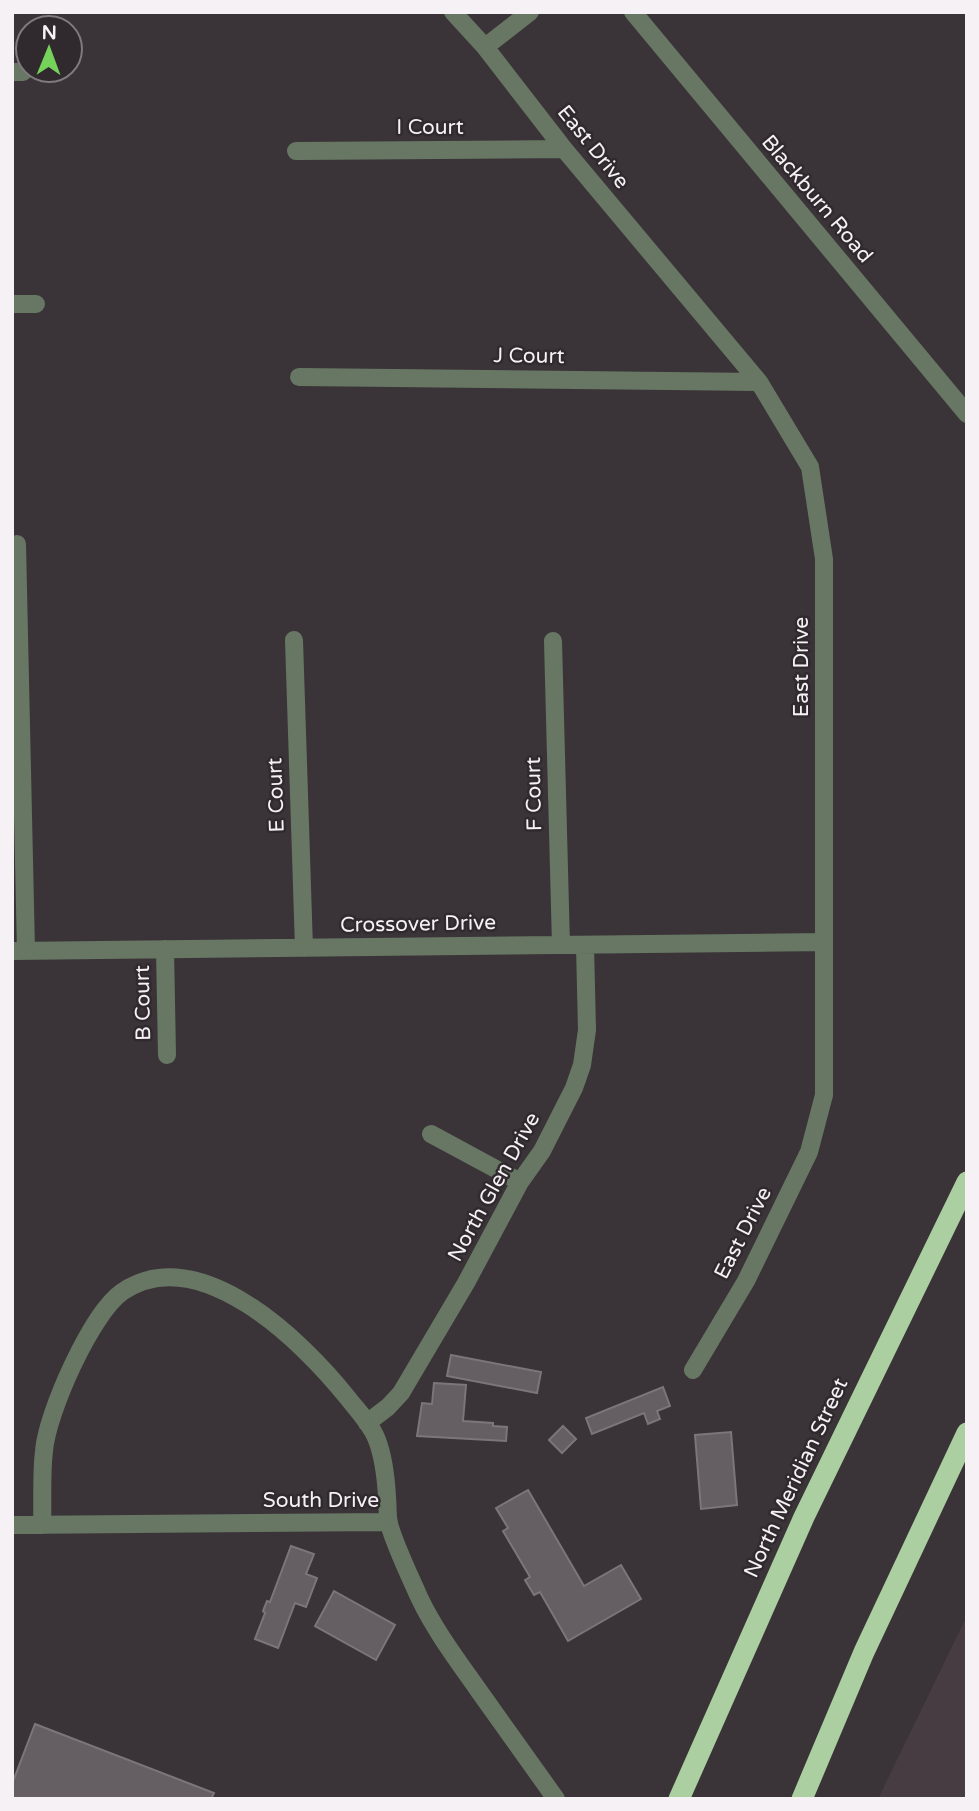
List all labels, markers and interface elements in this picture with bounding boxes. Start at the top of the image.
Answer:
north arrow [14,14,84,84]
text: N [41,22,57,44]
street label: East Drive [552,100,634,194]
street label: I Court [396,115,464,140]
street label: Blackburn Road [756,130,878,268]
street label: J Court [493,343,565,369]
street label: East Drive [789,617,814,717]
street label: E Court [262,757,290,833]
street label: F Court [521,757,547,831]
street label: Crossover Drive [340,910,496,938]
street label: B Court [130,965,156,1041]
street label: North Glen Drive [443,1108,545,1266]
street label: East Drive [709,1183,777,1283]
street label: North Meridian Street [739,1374,853,1582]
street label: South Drive [263,1488,379,1513]

